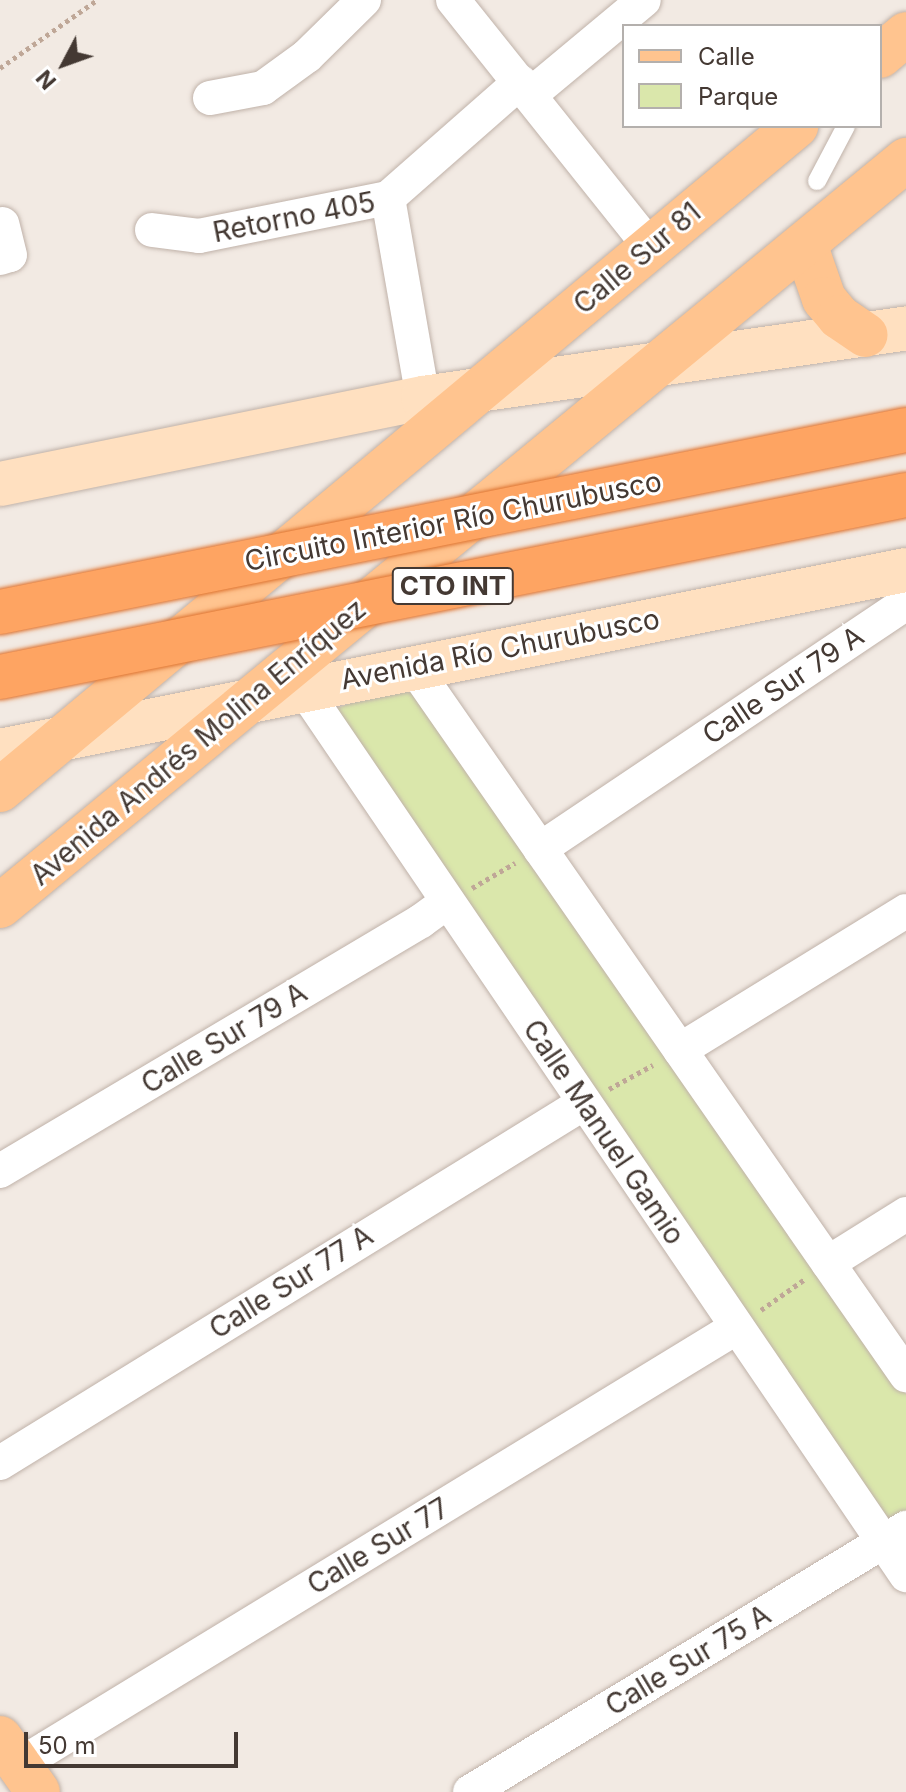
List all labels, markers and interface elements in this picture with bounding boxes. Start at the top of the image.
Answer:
north arrow [24,24,104,104]
legend [622,24,882,128]
text: Calle [698,42,755,71]
text: N [31,65,61,95]
text: Parque [698,82,778,111]
street label: Retorno 405 [210,185,378,249]
street label: Calle Sur 81 [567,195,707,321]
street label: Circuito Interior Río Churubusco [242,464,664,578]
road number: CTO INT [391,564,515,608]
street label: Avenida Andrés Molina Enríquez [24,592,372,892]
street label: Avenida Río Churubusco [338,602,662,696]
street label: Calle Sur 79 A [696,619,870,751]
street label: Calle Sur 79 A [135,975,313,1101]
street label: Calle Manuel Gamio [516,1013,692,1251]
street label: Calle Sur 77 A [203,1218,379,1346]
street label: Calle Sur 77 [301,1491,455,1601]
street label: Calle Sur 75 A [599,1598,777,1722]
scale bar [28,1716,242,1766]
text: 50 m [38,1731,96,1760]

